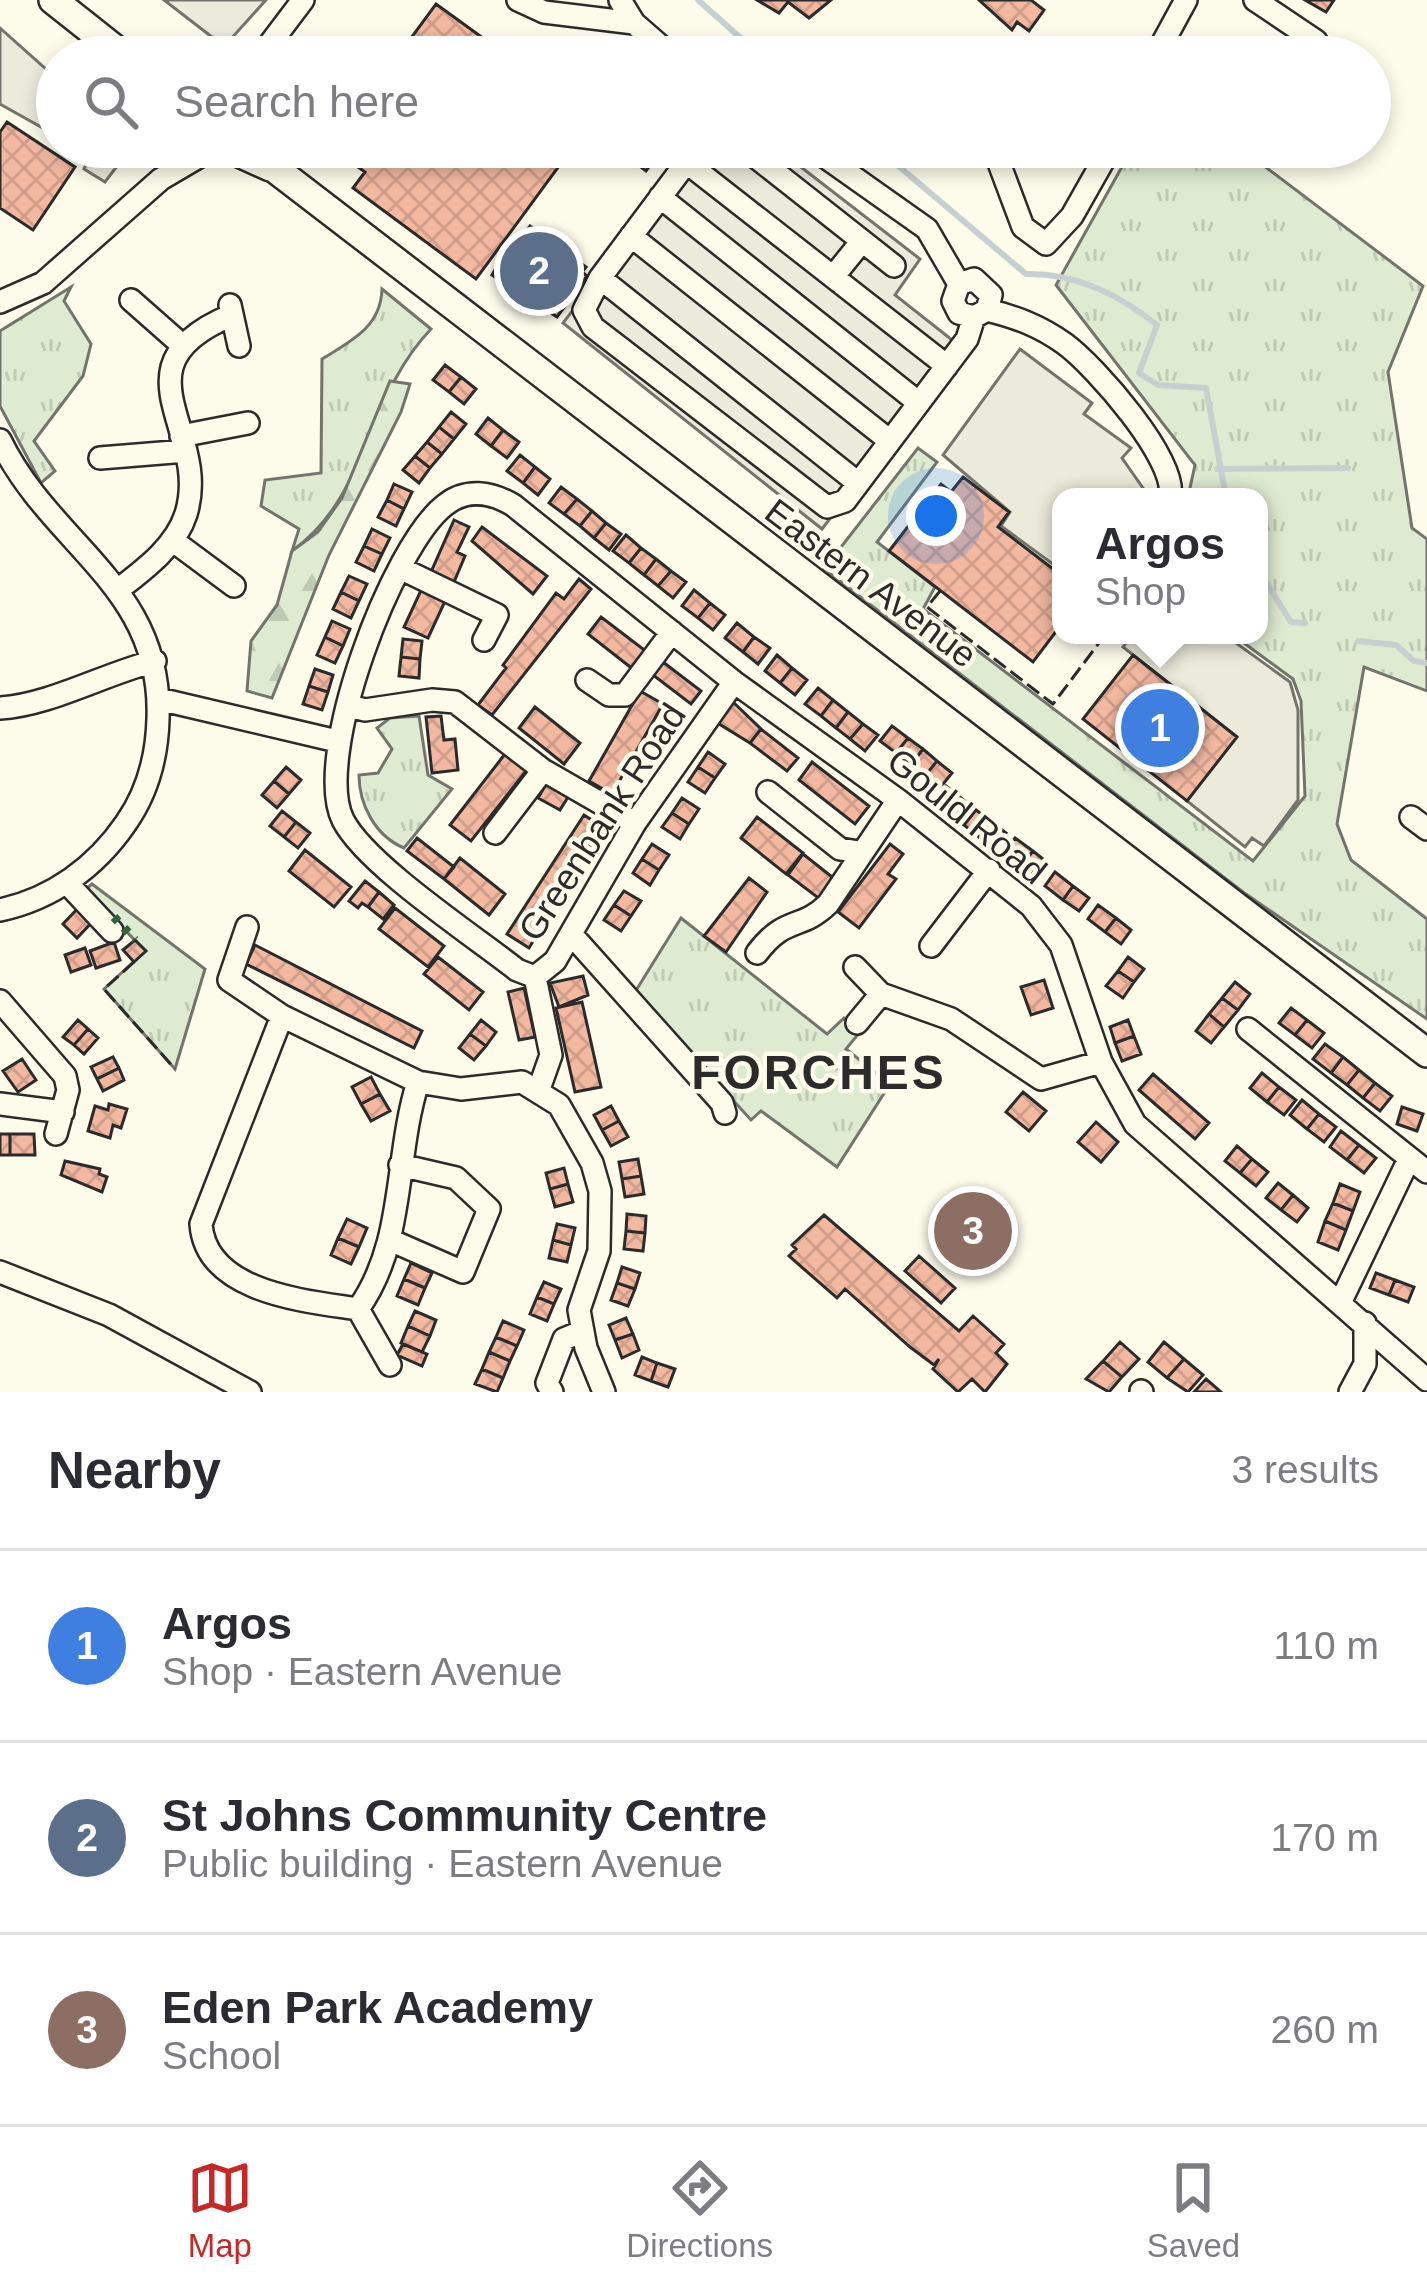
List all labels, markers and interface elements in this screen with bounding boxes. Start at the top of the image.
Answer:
search box [36,36,1391,168]
icon: search [78,69,144,135]
text: Search here [174,76,419,127]
pin: 2 [500,226,578,316]
your location [906,486,966,546]
popup [1052,488,1268,644]
street label: Eastern Avenue [757,490,985,676]
text: Argos [1095,518,1225,569]
text: Shop [1095,570,1186,613]
pin: 1 [1121,683,1199,773]
street label: Greenbank Road [510,696,694,948]
street label: Gould Road [879,740,1055,892]
district label: FORCHES [691,1046,947,1099]
pin: 3 [934,1186,1012,1276]
text: Nearby [48,1442,221,1499]
text: 3 results [1232,1448,1379,1491]
text: Argos [162,1598,292,1649]
text: 1 [76,1624,98,1667]
text: 110 m [1274,1624,1379,1667]
text: Shop · Eastern Avenue [162,1650,562,1693]
text: St Johns Community Centre [162,1790,767,1841]
text: 2 [76,1816,98,1859]
text: 170 m [1271,1816,1379,1859]
text: Public building · Eastern Avenue [162,1842,723,1885]
text: Eden Park Academy [162,1982,593,2033]
text: 3 [76,2008,98,2051]
text: 260 m [1271,2008,1379,2051]
text: School [162,2034,281,2077]
tab: Map [187,2155,253,2265]
tab: Directions [626,2155,773,2265]
tab: Saved [1147,2155,1240,2265]

